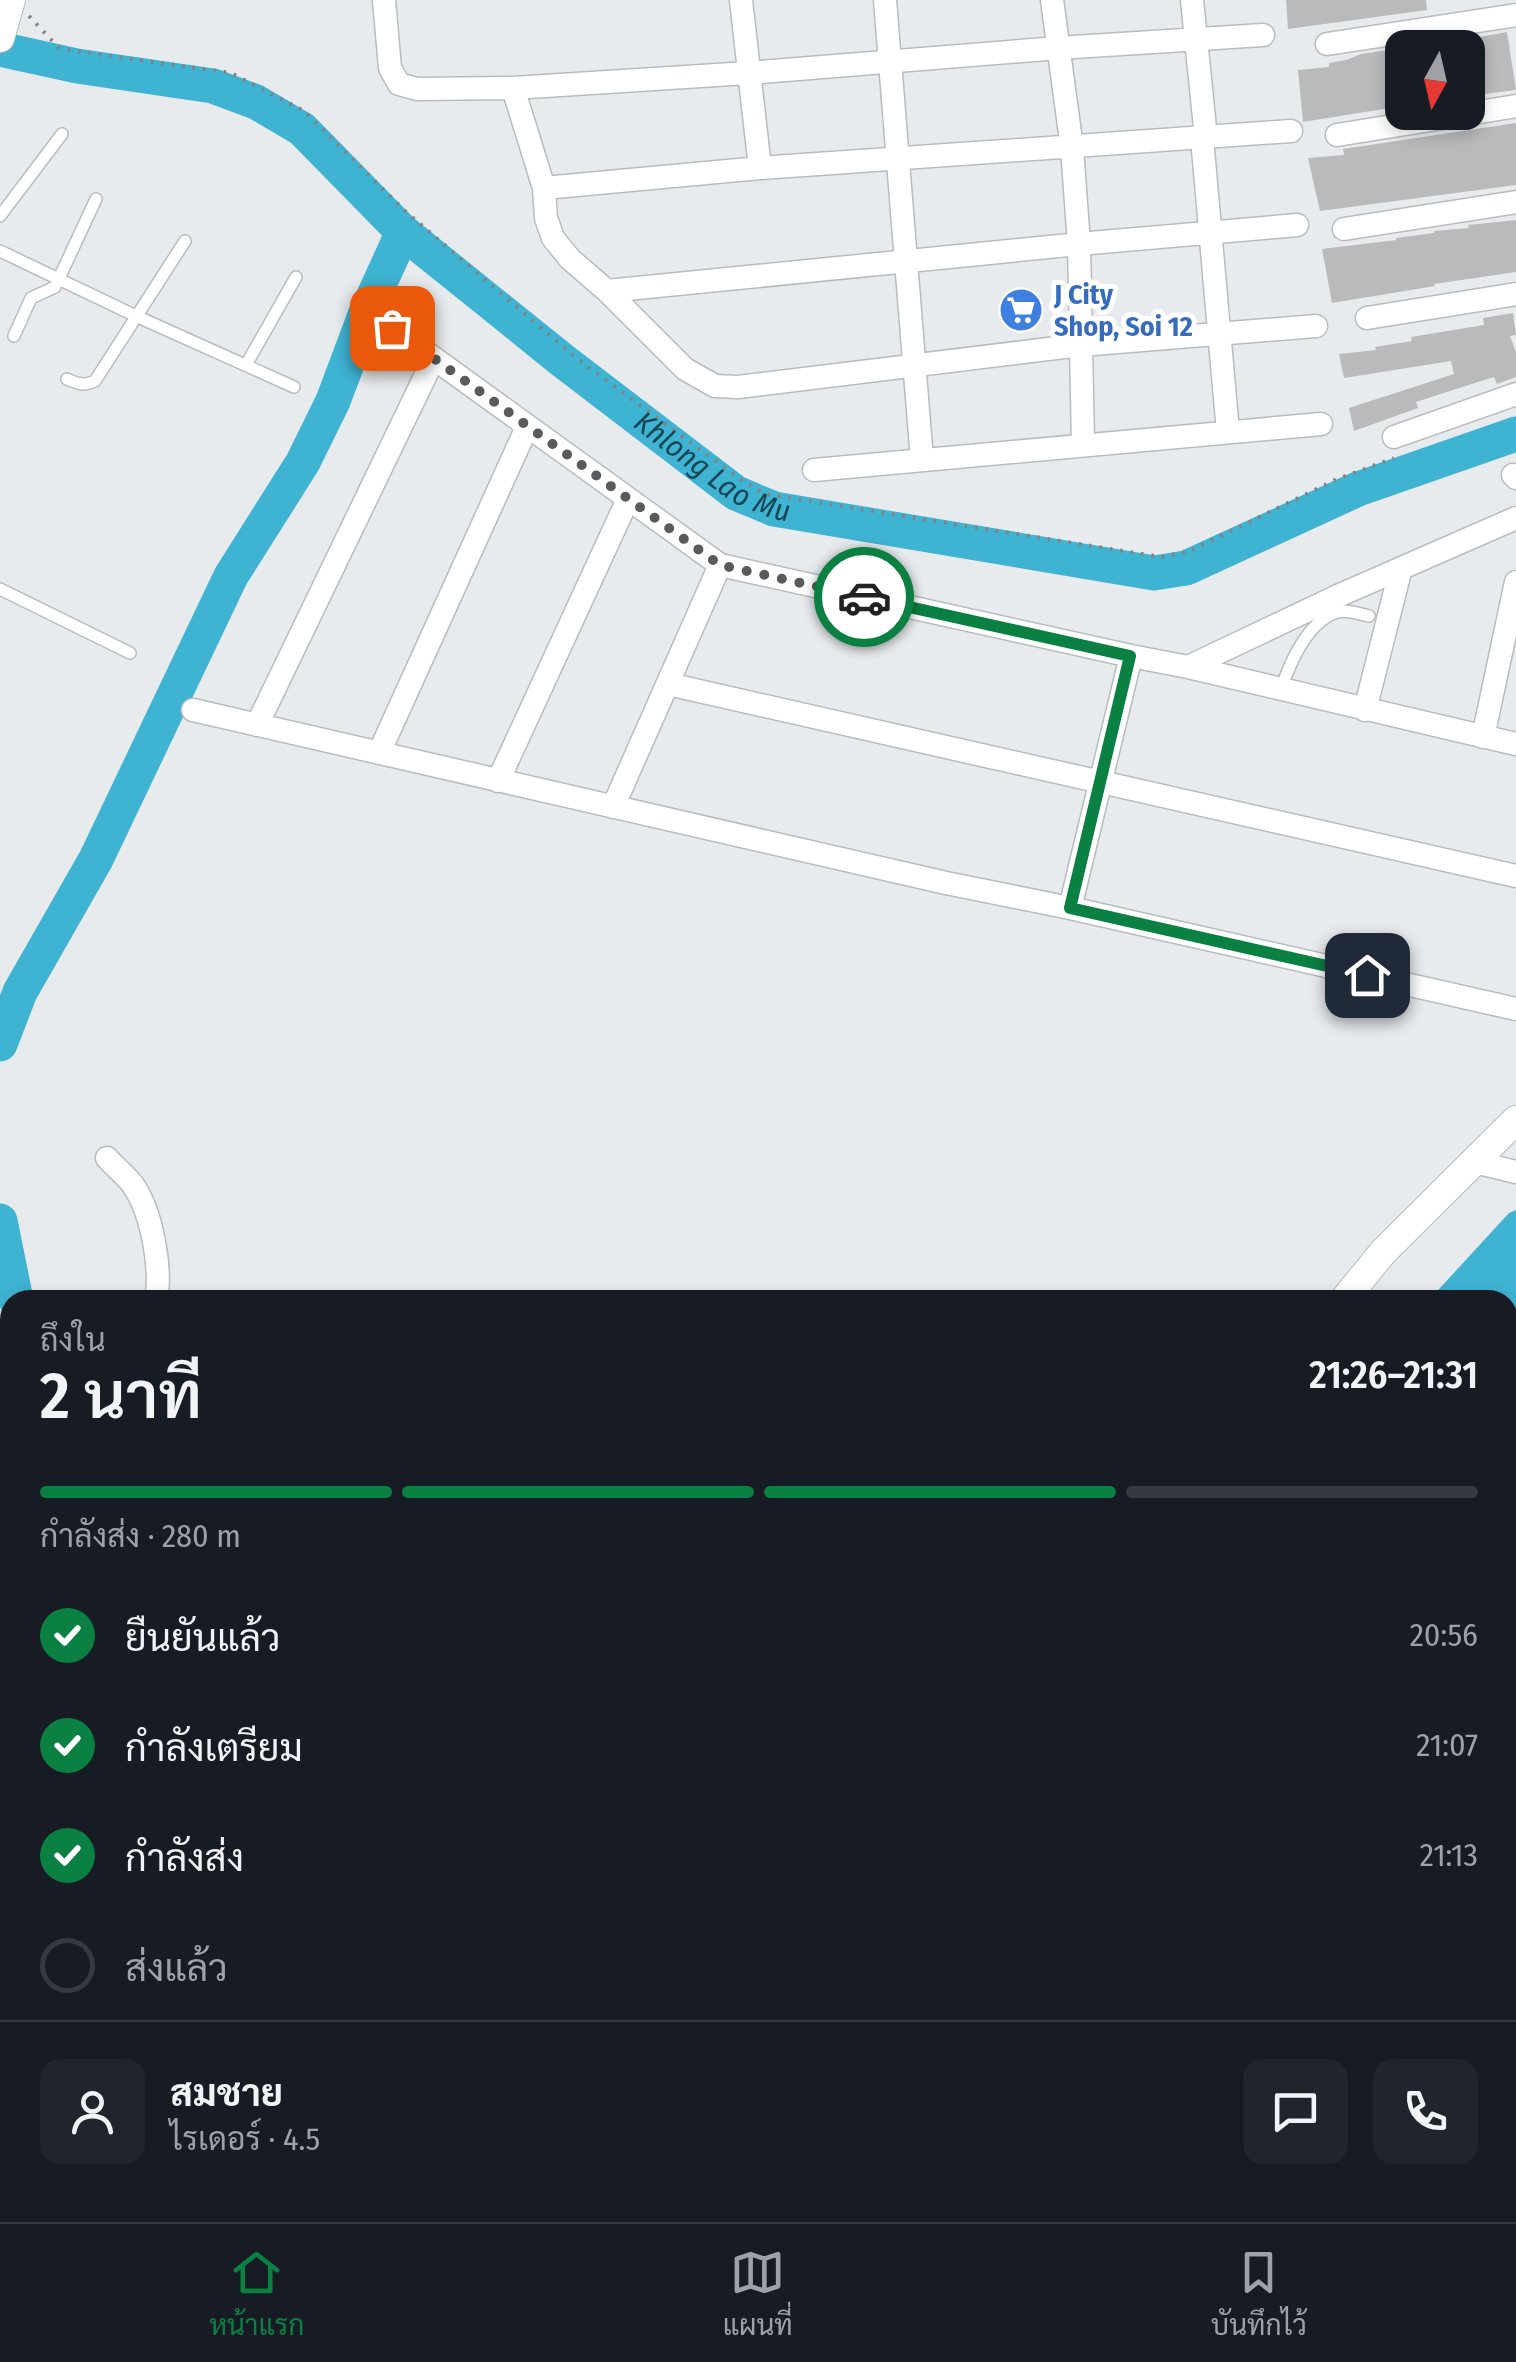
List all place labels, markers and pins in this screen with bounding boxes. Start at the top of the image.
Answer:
place label: J City Shop, Soi 12 [1053,278,1193,343]
pin [350,286,435,371]
supermarket icon: J City Shop, Soi 12 [998,287,1044,333]
pin [1325,933,1410,1018]

